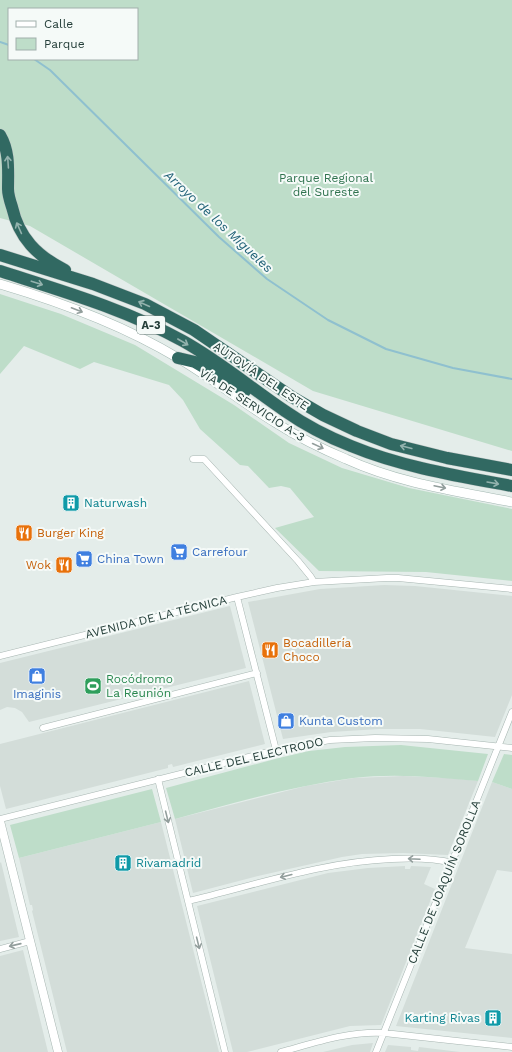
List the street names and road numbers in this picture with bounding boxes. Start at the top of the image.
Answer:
road number: A-3 [137,316,165,334]
street label: AUTOVÍA DEL ESTE [211,339,312,413]
street label: VÍA DE SERVICIO A-3 [197,366,307,444]
street label: AVENIDA DE LA TÉCNICA [84,593,228,641]
street label: CALLE DEL ELECTRODO [183,734,325,780]
street label: CALLE DE JOAQUÍN SOROLLA [405,798,483,966]

